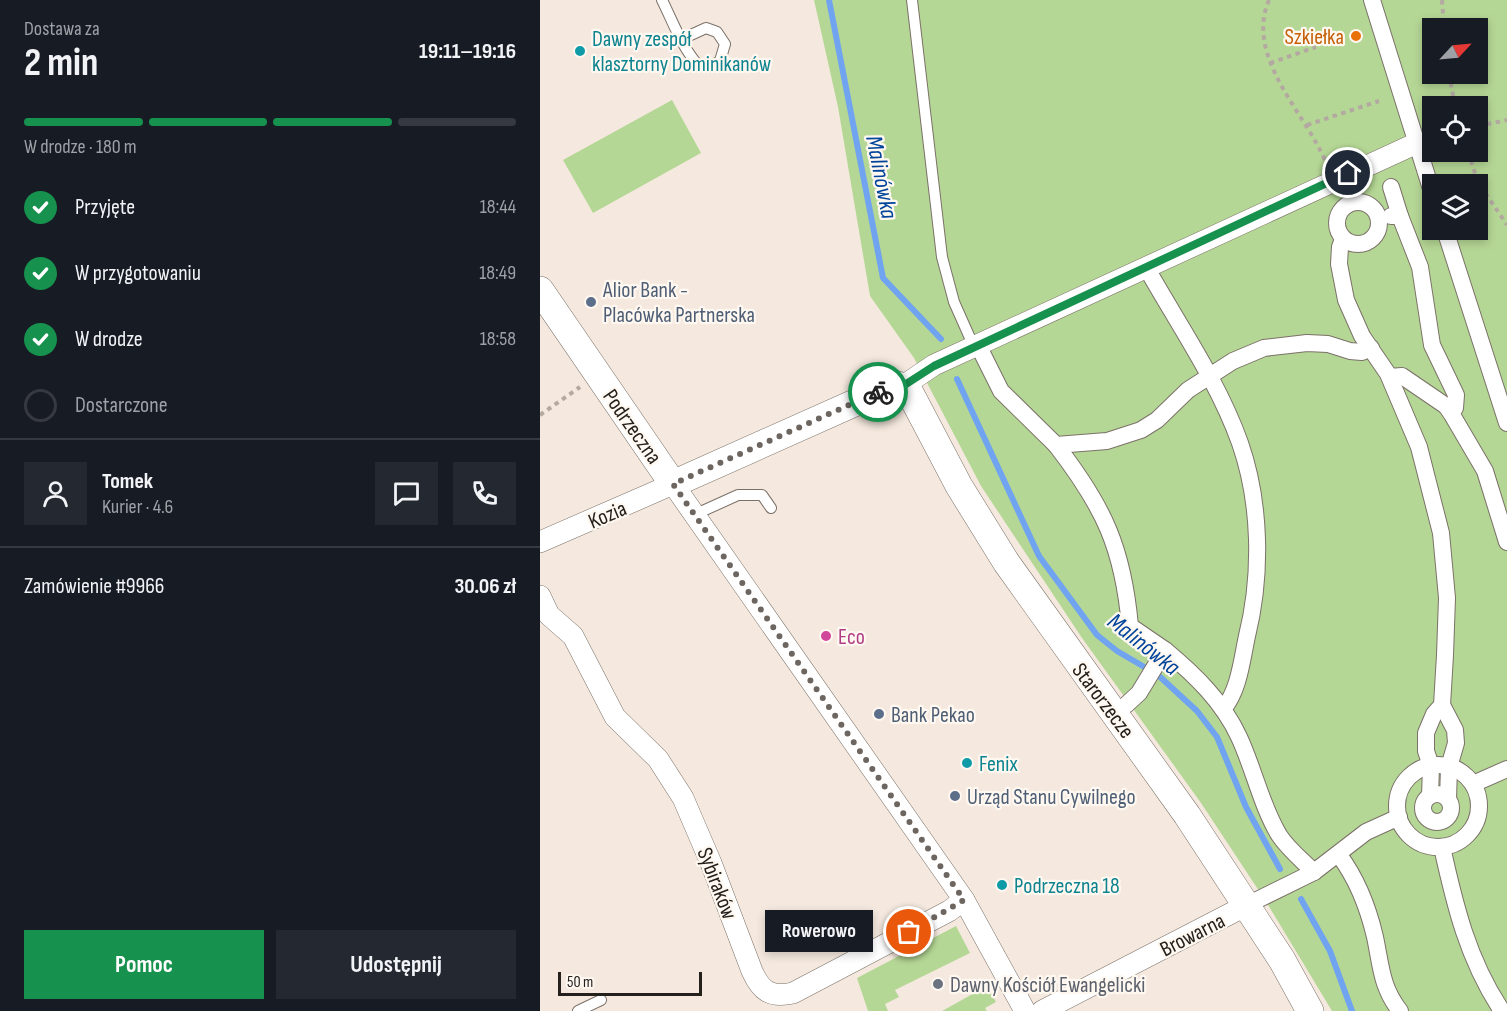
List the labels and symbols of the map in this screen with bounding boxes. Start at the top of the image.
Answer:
north arrow [1422,18,1488,84]
place label: Szkiełka [1284,24,1344,51]
place label: Dawny zespół klasztorny Dominikanów [592,26,771,78]
marker: Szkiełka [1349,29,1363,43]
marker: Dawny zespół klasztorny Dominikanów [573,44,587,58]
water label: Malinówka [859,133,904,221]
pin [1322,147,1373,198]
place label: Alior Bank - Placówka Partnerska [602,277,755,329]
marker: Alior Bank - Placówka Partnerska [584,295,598,309]
courier [848,362,908,422]
street label: Podrzeczna [596,384,667,469]
street label: Kozia [584,495,631,535]
water label: Malinówka [1102,607,1186,682]
place label: Eco [838,624,865,651]
marker: Eco [819,629,833,643]
street label: Starorzecze [1066,658,1140,744]
place label: Bank Pekao [891,702,975,729]
marker: Bank Pekao [872,707,886,721]
place label: Fenix [979,751,1018,778]
marker: Fenix [960,756,974,770]
place label: Urząd Stanu Cywilnego [967,784,1136,811]
marker: Urząd Stanu Cywilnego [948,789,962,803]
street label: Sybiraków [691,844,743,923]
place label: Podrzeczna 18 [1014,873,1120,900]
marker: Podrzeczna 18 [995,878,1009,892]
pin [883,906,934,957]
street label: Browarna [1156,908,1230,963]
callout: Rowerowo [765,911,873,953]
scale bar [558,969,702,996]
place label: Dawny Kościół Ewangelicki [950,972,1145,999]
marker: Dawny Kościół Ewangelicki [931,977,945,991]

